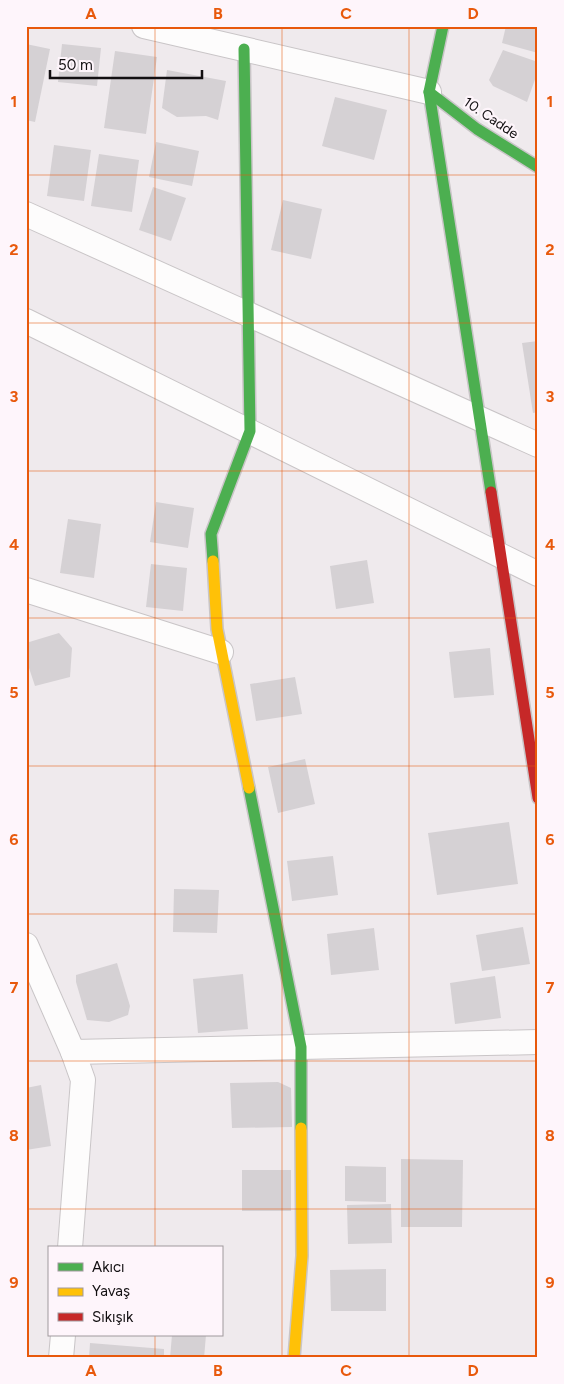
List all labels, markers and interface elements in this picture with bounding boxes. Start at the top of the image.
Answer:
text: A [85,4,97,23]
text: B [213,4,223,23]
text: C [340,4,352,23]
text: D [467,4,479,23]
scale bar [50,48,202,80]
text: 50 m [58,56,93,74]
text: 1 [11,92,17,111]
text: 1 [547,92,553,111]
street label: 10. Cadde [460,94,522,143]
text: 2 [9,240,19,259]
text: 2 [545,240,555,259]
text: 3 [10,387,19,406]
text: 3 [546,387,555,406]
text: 4 [9,535,19,554]
text: 4 [545,535,555,554]
text: 5 [9,683,19,702]
text: 5 [545,683,555,702]
text: 6 [9,830,19,849]
text: 6 [545,830,555,849]
text: 7 [10,978,19,997]
text: 7 [546,978,555,997]
text: 8 [9,1126,19,1145]
text: 8 [545,1126,555,1145]
legend [48,1246,222,1336]
text: Akıcı [92,1258,125,1276]
text: 9 [9,1273,19,1292]
text: 9 [545,1273,555,1292]
text: Yavaş [92,1282,130,1300]
text: Sıkışık [92,1308,134,1326]
text: A [85,1361,97,1380]
text: B [213,1361,223,1380]
text: C [340,1361,352,1380]
text: D [467,1361,479,1380]

